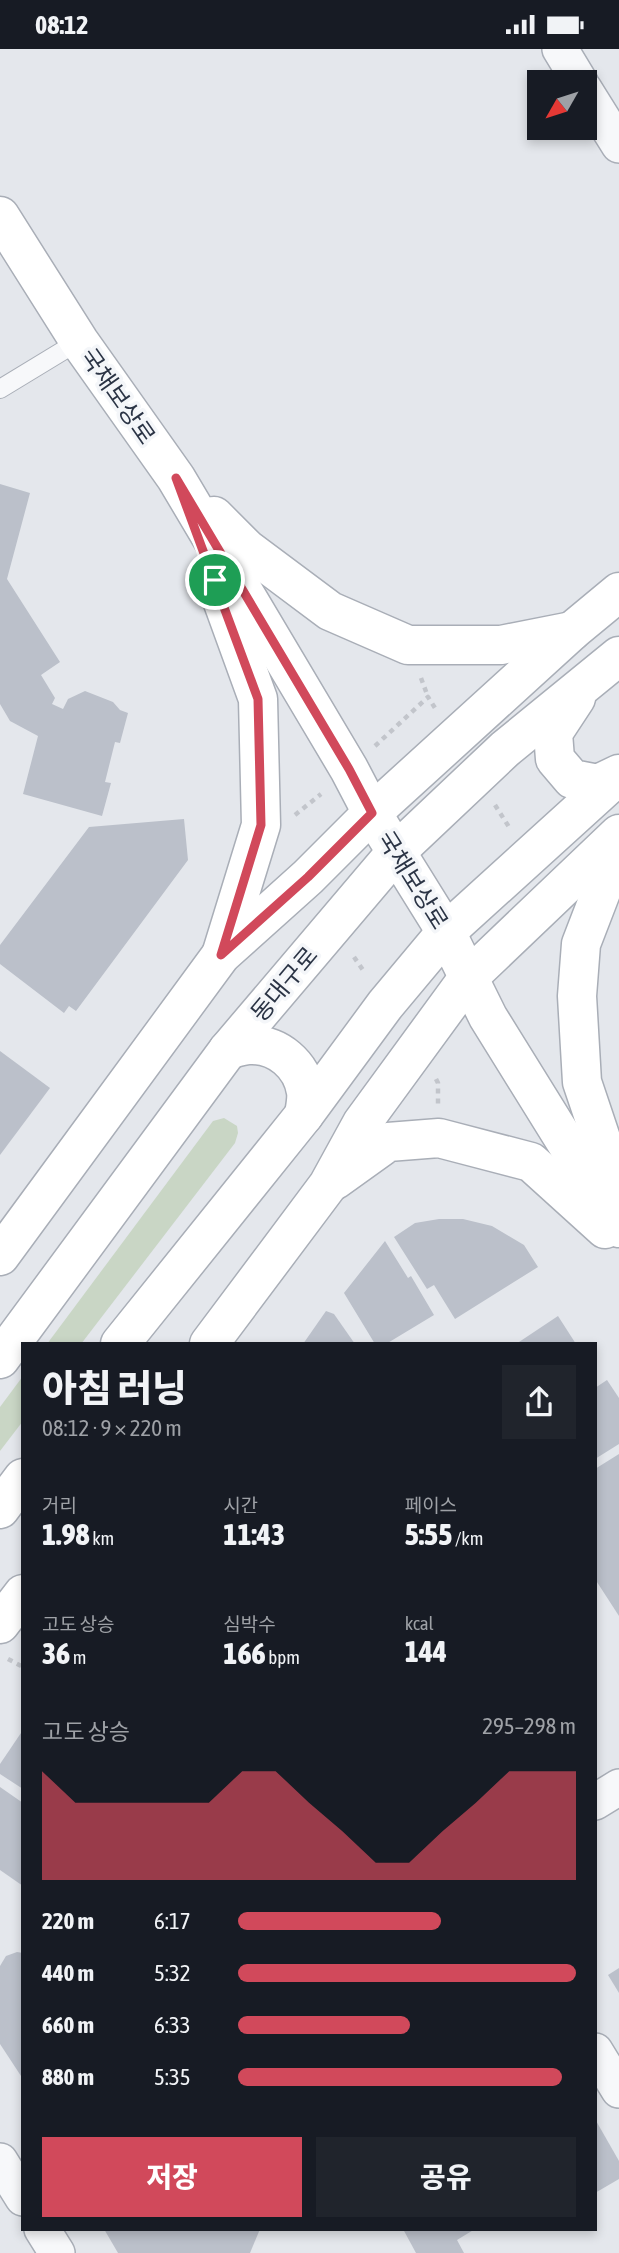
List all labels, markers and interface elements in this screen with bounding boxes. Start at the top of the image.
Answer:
text: 08:12 [35,10,89,40]
north arrow [527,70,597,140]
map controls [527,70,597,140]
street label: 국채보상로 [75,343,161,449]
pin [185,550,245,610]
icon: arrive [196,561,234,599]
street label: 국채보상로 [372,826,454,934]
street label: 동대구로 [245,941,323,1027]
button: share [502,1365,576,1439]
text: 아침 러닝 [42,1367,187,1410]
text: 08:12 · 9 × 220 m [42,1415,182,1441]
text: 거리 [42,1494,77,1516]
text: 시간 [223,1494,258,1516]
text: 페이스 [405,1494,457,1516]
text: 1.98 [42,1517,90,1551]
text: 11:43 [223,1517,285,1551]
text: 5:55 [405,1517,452,1551]
text: km [90,1527,114,1549]
text: /km [452,1527,483,1549]
text: kcal [405,1612,434,1634]
text: 고도 상승 [42,1613,115,1635]
text: 심박수 [223,1613,276,1635]
text: 144 [405,1634,447,1668]
text: 36 [42,1636,70,1670]
text: 166 [223,1636,266,1670]
text: m [70,1646,87,1668]
text: bpm [266,1646,300,1668]
text: 295–298 m [482,1713,576,1739]
text: 고도 상승 [42,1719,130,1745]
text: 220 m [42,1908,94,1934]
text: 6:17 [154,1908,191,1934]
text: 440 m [42,1960,94,1986]
text: 5:32 [154,1960,191,1986]
text: 660 m [42,2012,94,2038]
text: 6:33 [154,2012,191,2038]
text: 880 m [42,2064,94,2090]
text: 5:35 [154,2064,191,2090]
button: 저장 [42,2137,302,2217]
button: 공유 [316,2137,576,2217]

